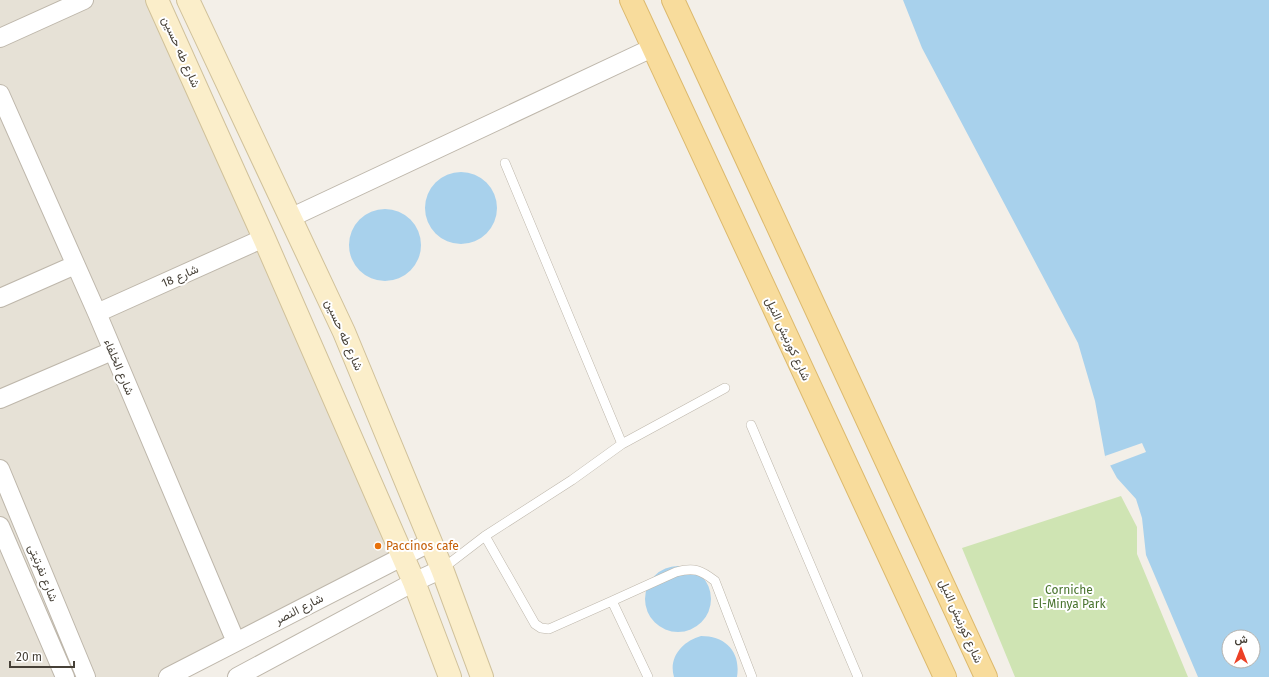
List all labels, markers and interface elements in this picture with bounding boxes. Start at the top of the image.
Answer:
street label: شارع طه حسين [157,14,203,90]
street label: شارع 18 [159,262,202,292]
street label: شارع كورنيش النيل [761,295,813,384]
street label: شارع طه حسين [320,297,366,373]
street label: شارع الخلفاء [99,337,137,398]
place label: Paccinos cafe [386,539,459,553]
marker: Paccinos cafe [373,541,383,551]
street label: شارع نفرتيتى [23,542,61,604]
street label: شارع كورنيش النيل [934,577,986,666]
park label: Corniche El-Minya Park [1032,583,1106,611]
street label: شارع النصر [272,591,327,629]
north arrow [1221,629,1261,669]
text: ش [1234,633,1248,646]
scale bar [10,643,74,669]
text: 20 m [16,650,42,664]

